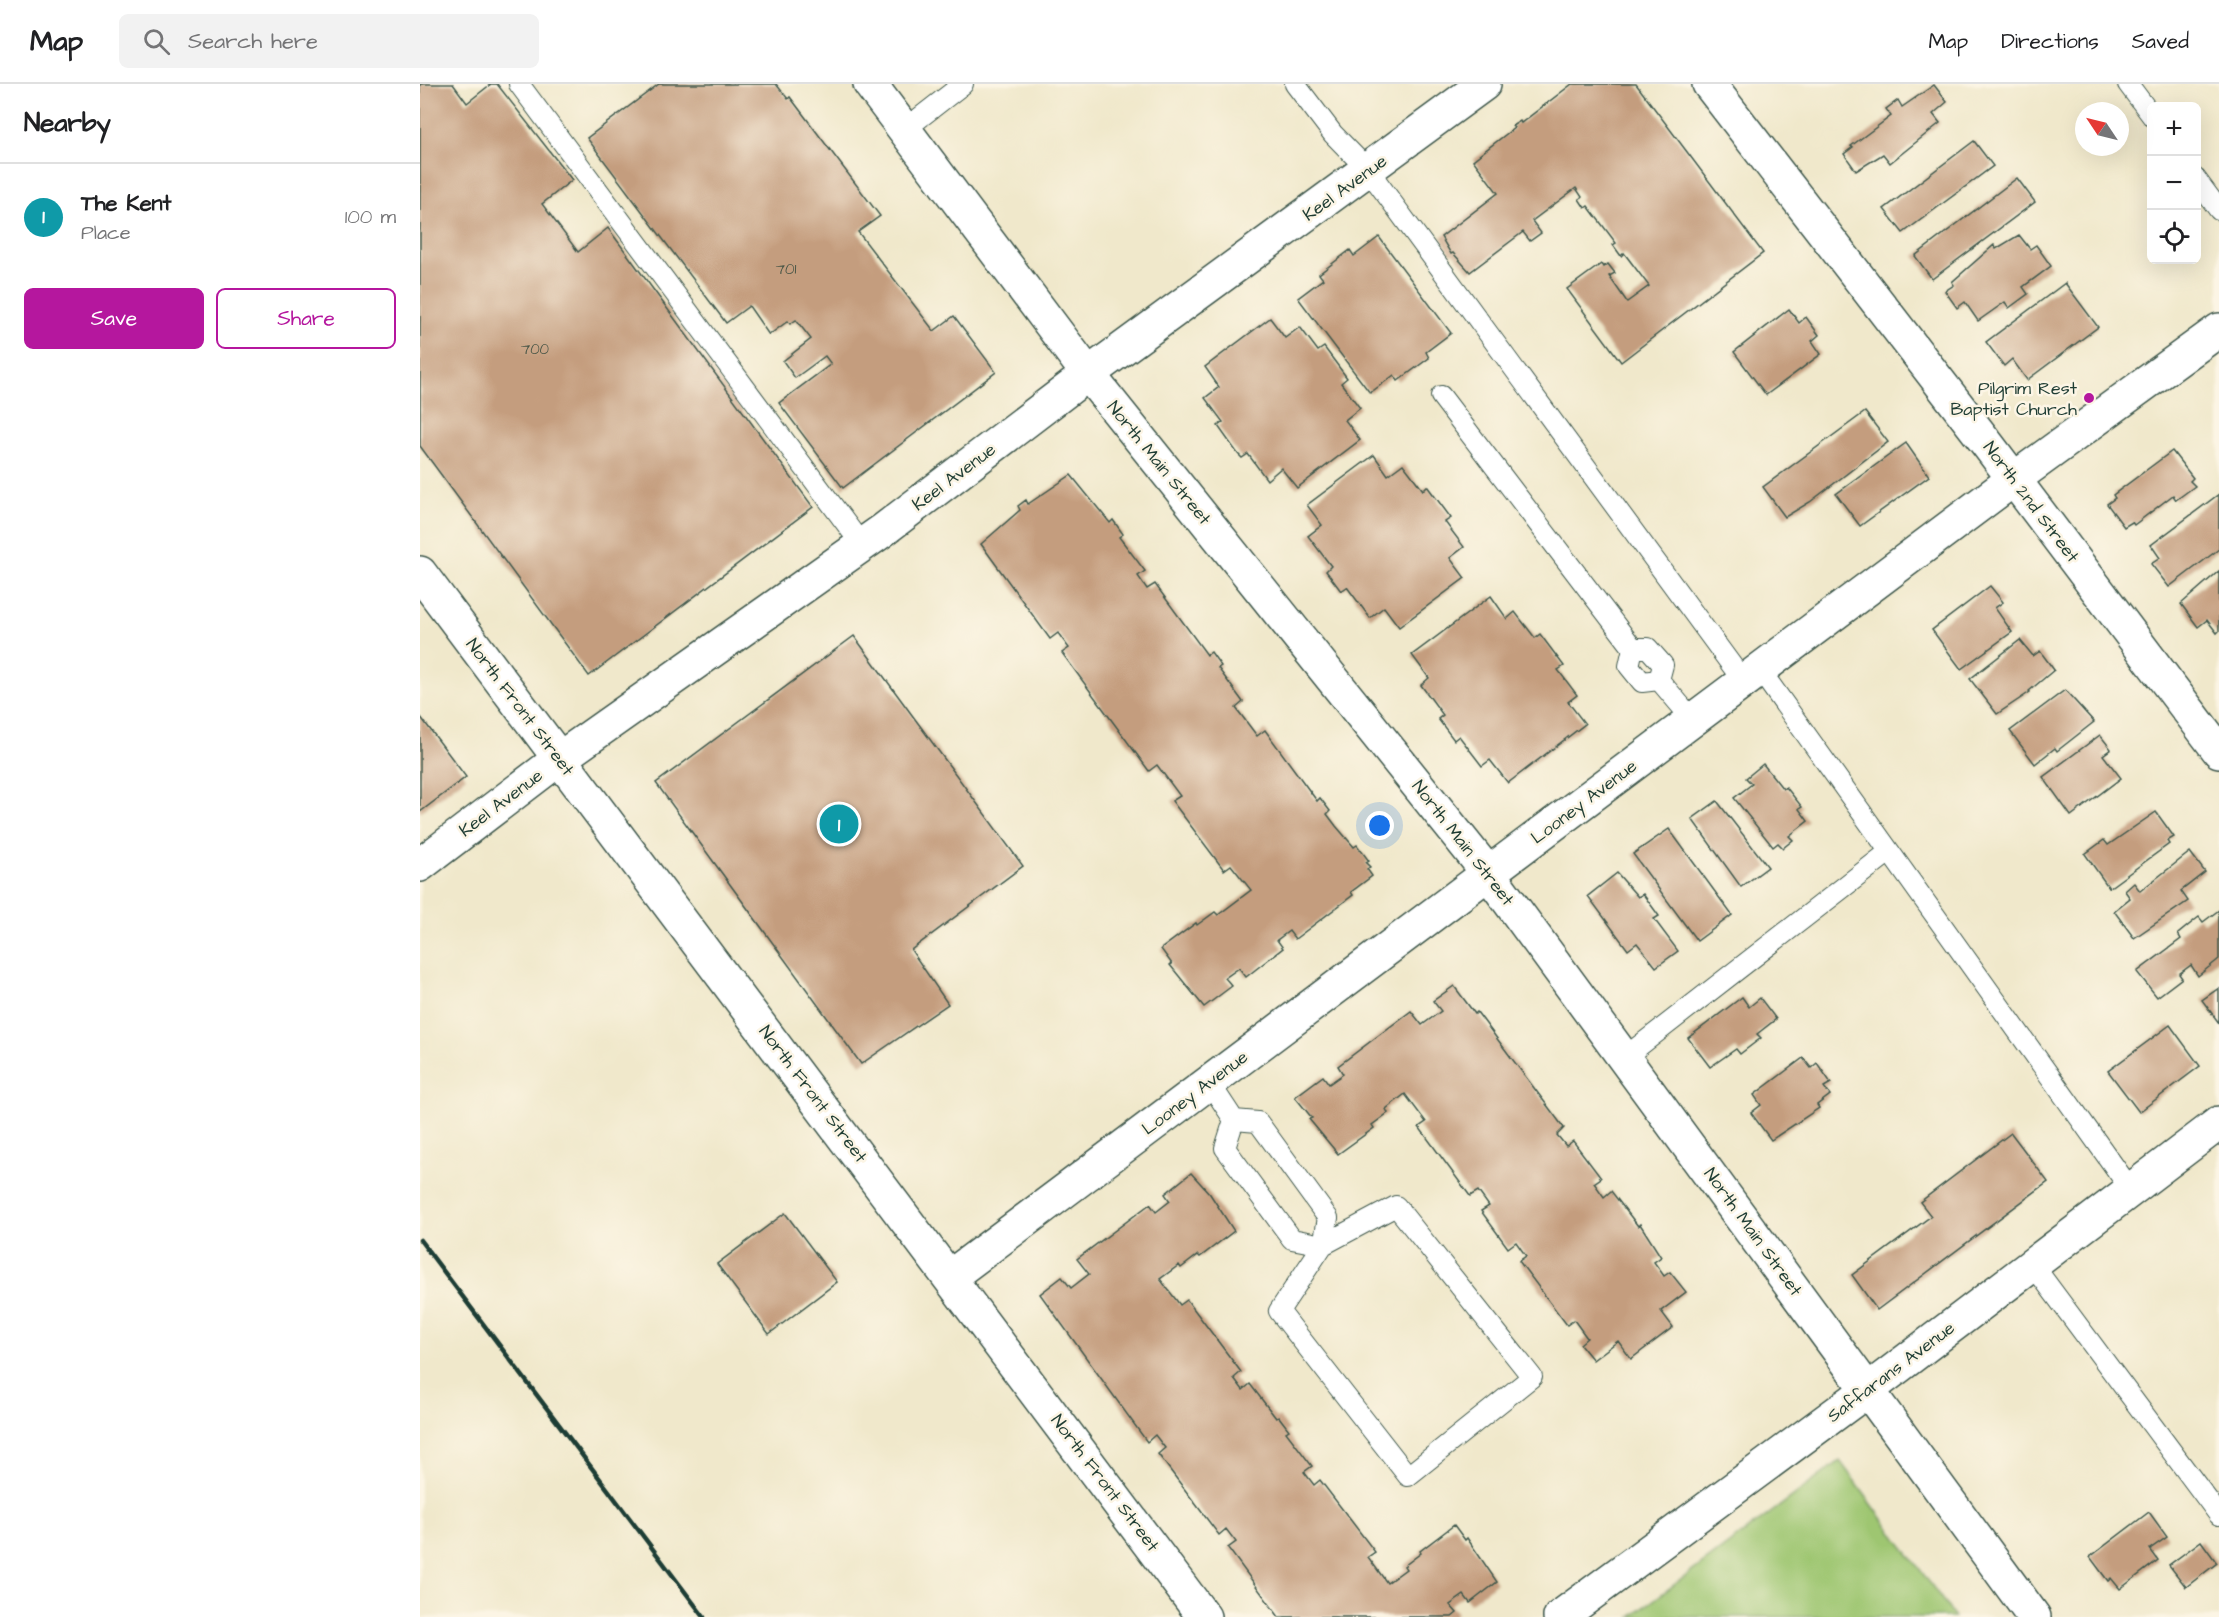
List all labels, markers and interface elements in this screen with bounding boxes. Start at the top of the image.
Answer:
search box [119,14,539,68]
text: Map [30,22,83,61]
icon: search [140,25,173,58]
text: Search here [188,26,318,57]
text: Map [1928,27,1968,56]
text: Directions [2001,27,2099,56]
text: Saved [2132,27,2189,56]
north arrow [2075,102,2129,156]
map controls [2147,102,2201,264]
button: + [2147,102,2201,156]
text: Nearby [24,105,111,141]
street label: Keel Avenue [1298,149,1393,227]
button: − [2147,156,2201,210]
text: The Kent [81,188,171,219]
text: 1 [42,203,45,231]
text: 100 m [345,203,396,231]
button: locate [2147,210,2201,264]
text: Place [81,219,131,247]
house number: 701 [776,259,796,280]
button: Save [24,288,204,349]
button: Share [216,288,396,349]
house number: 700 [521,339,550,360]
place label: Pilgrim Rest Baptist Church [1950,376,2078,422]
marker: Pilgrim Rest Baptist Church [2082,391,2096,405]
street label: North Main Street [1101,396,1217,531]
street label: North 2nd Street [1977,436,2085,568]
street label: Keel Avenue [907,437,1001,517]
street label: North Front Street [460,633,580,781]
street label: Looney Avenue [1526,754,1643,851]
street label: Keel Avenue [454,763,548,843]
street label: North Main Street [1406,775,1520,912]
pin: 1 [820,802,858,846]
your location [1365,811,1394,840]
street label: North Front Street [753,1020,873,1168]
street label: Looney Avenue [1137,1045,1254,1142]
street label: North Main Street [1698,1163,1809,1302]
street label: Saffarans Avenue [1822,1315,1960,1428]
street label: North Front Street [1045,1409,1165,1557]

